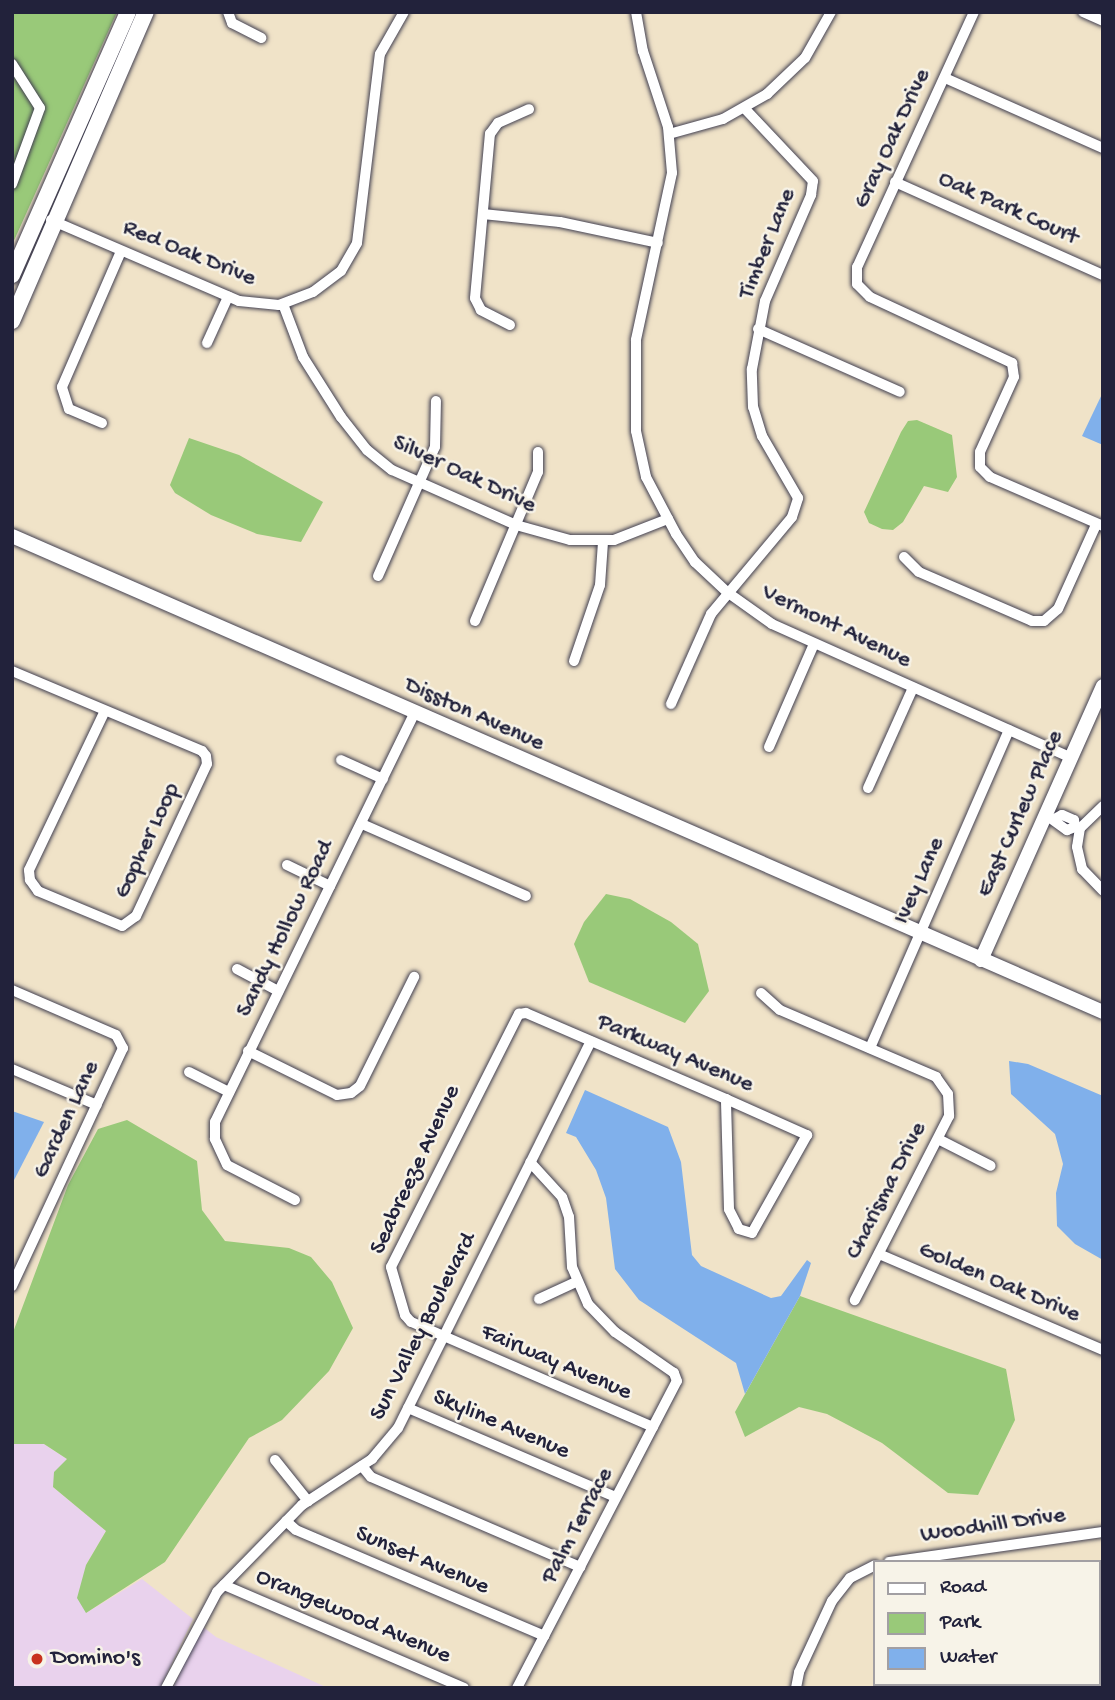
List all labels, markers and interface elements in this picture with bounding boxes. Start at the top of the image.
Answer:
street label: Gray Oak Drive [848,65,938,213]
street label: Oak Park Court [933,165,1083,253]
street label: Timber Lane [733,185,803,303]
street label: Red Oak Drive [118,214,260,294]
street label: Silver Oak Drive [388,429,540,521]
street label: Vermont Avenue [757,578,915,676]
street label: Disston Avenue [400,671,548,759]
street label: East Curlew Place [971,726,1071,902]
street label: Gopher Loop [109,779,187,903]
street label: Ivey Lane [888,833,952,929]
street label: Sandy Hollow Road [231,836,341,1022]
street label: Parkway Avenue [592,1008,758,1100]
street label: Garden Lane [27,1057,107,1183]
street label: Seabreeze Avenue [364,1081,468,1259]
street label: Charisma Drive [840,1118,934,1264]
street label: Sun Valley Boulevard [364,1228,484,1426]
street label: Golden Oak Drive [914,1236,1084,1330]
street label: Fairway Avenue [476,1318,636,1408]
street label: Skyline Avenue [428,1383,574,1467]
street label: Palm Terrace [535,1463,621,1589]
street label: Woodhill Drive [919,1502,1067,1550]
street label: Sunset Avenue [351,1520,493,1602]
legend [874,1560,1101,1686]
street label: Orangewood Avenue [251,1563,455,1671]
text: Road [940,1576,986,1601]
text: Park [940,1611,980,1636]
place label: Domino's [51,1645,140,1673]
text: Water [940,1646,996,1671]
marker: Domino's [29,1651,45,1667]

